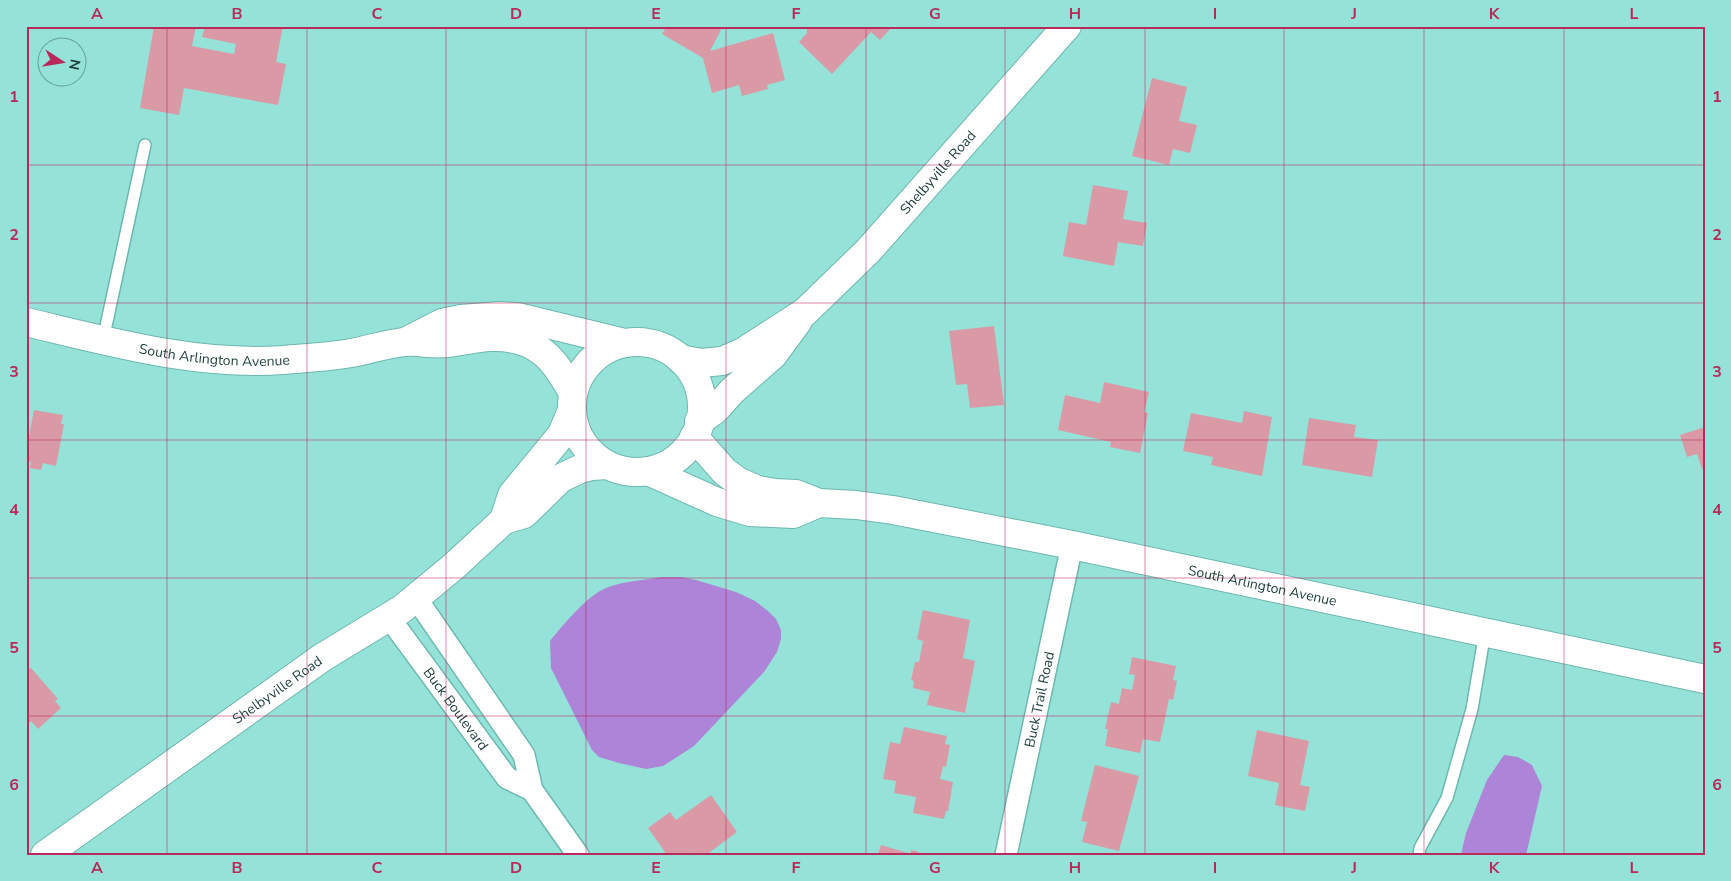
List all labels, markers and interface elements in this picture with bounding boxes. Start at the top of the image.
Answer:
text: A [91,3,103,25]
text: B [231,3,243,25]
text: C [372,3,383,25]
text: D [510,3,522,25]
text: E [651,3,661,25]
text: F [792,3,801,25]
text: G [929,3,941,25]
text: H [1069,3,1081,25]
text: I [1213,3,1217,25]
text: J [1350,3,1357,25]
text: K [1489,3,1501,25]
text: L [1630,3,1639,25]
north arrow [38,38,88,88]
text: N [64,57,85,72]
text: 1 [9,86,19,108]
text: 1 [1712,86,1722,108]
street label: Shelbyville Road [895,126,980,218]
text: 2 [9,224,19,246]
text: 2 [1712,224,1722,246]
street label: South Arlington Avenue [138,339,291,370]
text: 3 [9,361,19,383]
text: 3 [1712,361,1722,383]
text: 4 [9,499,19,521]
text: 4 [1712,499,1722,521]
street label: South Arlington Avenue [1186,560,1338,610]
text: 5 [9,637,19,659]
text: 5 [1712,637,1722,659]
street label: Buck Trail Road [1020,650,1059,749]
street label: Shelbyville Road [228,651,326,728]
street label: Buck Boulevard [419,663,493,754]
text: 6 [9,774,19,796]
text: 6 [1712,774,1722,796]
text: A [91,857,103,879]
text: B [231,857,243,879]
text: C [372,857,383,879]
text: D [510,857,522,879]
text: E [651,857,661,879]
text: F [792,857,801,879]
text: G [929,857,941,879]
text: H [1069,857,1081,879]
text: I [1213,857,1217,879]
text: J [1350,857,1357,879]
text: K [1489,857,1501,879]
text: L [1630,857,1639,879]

